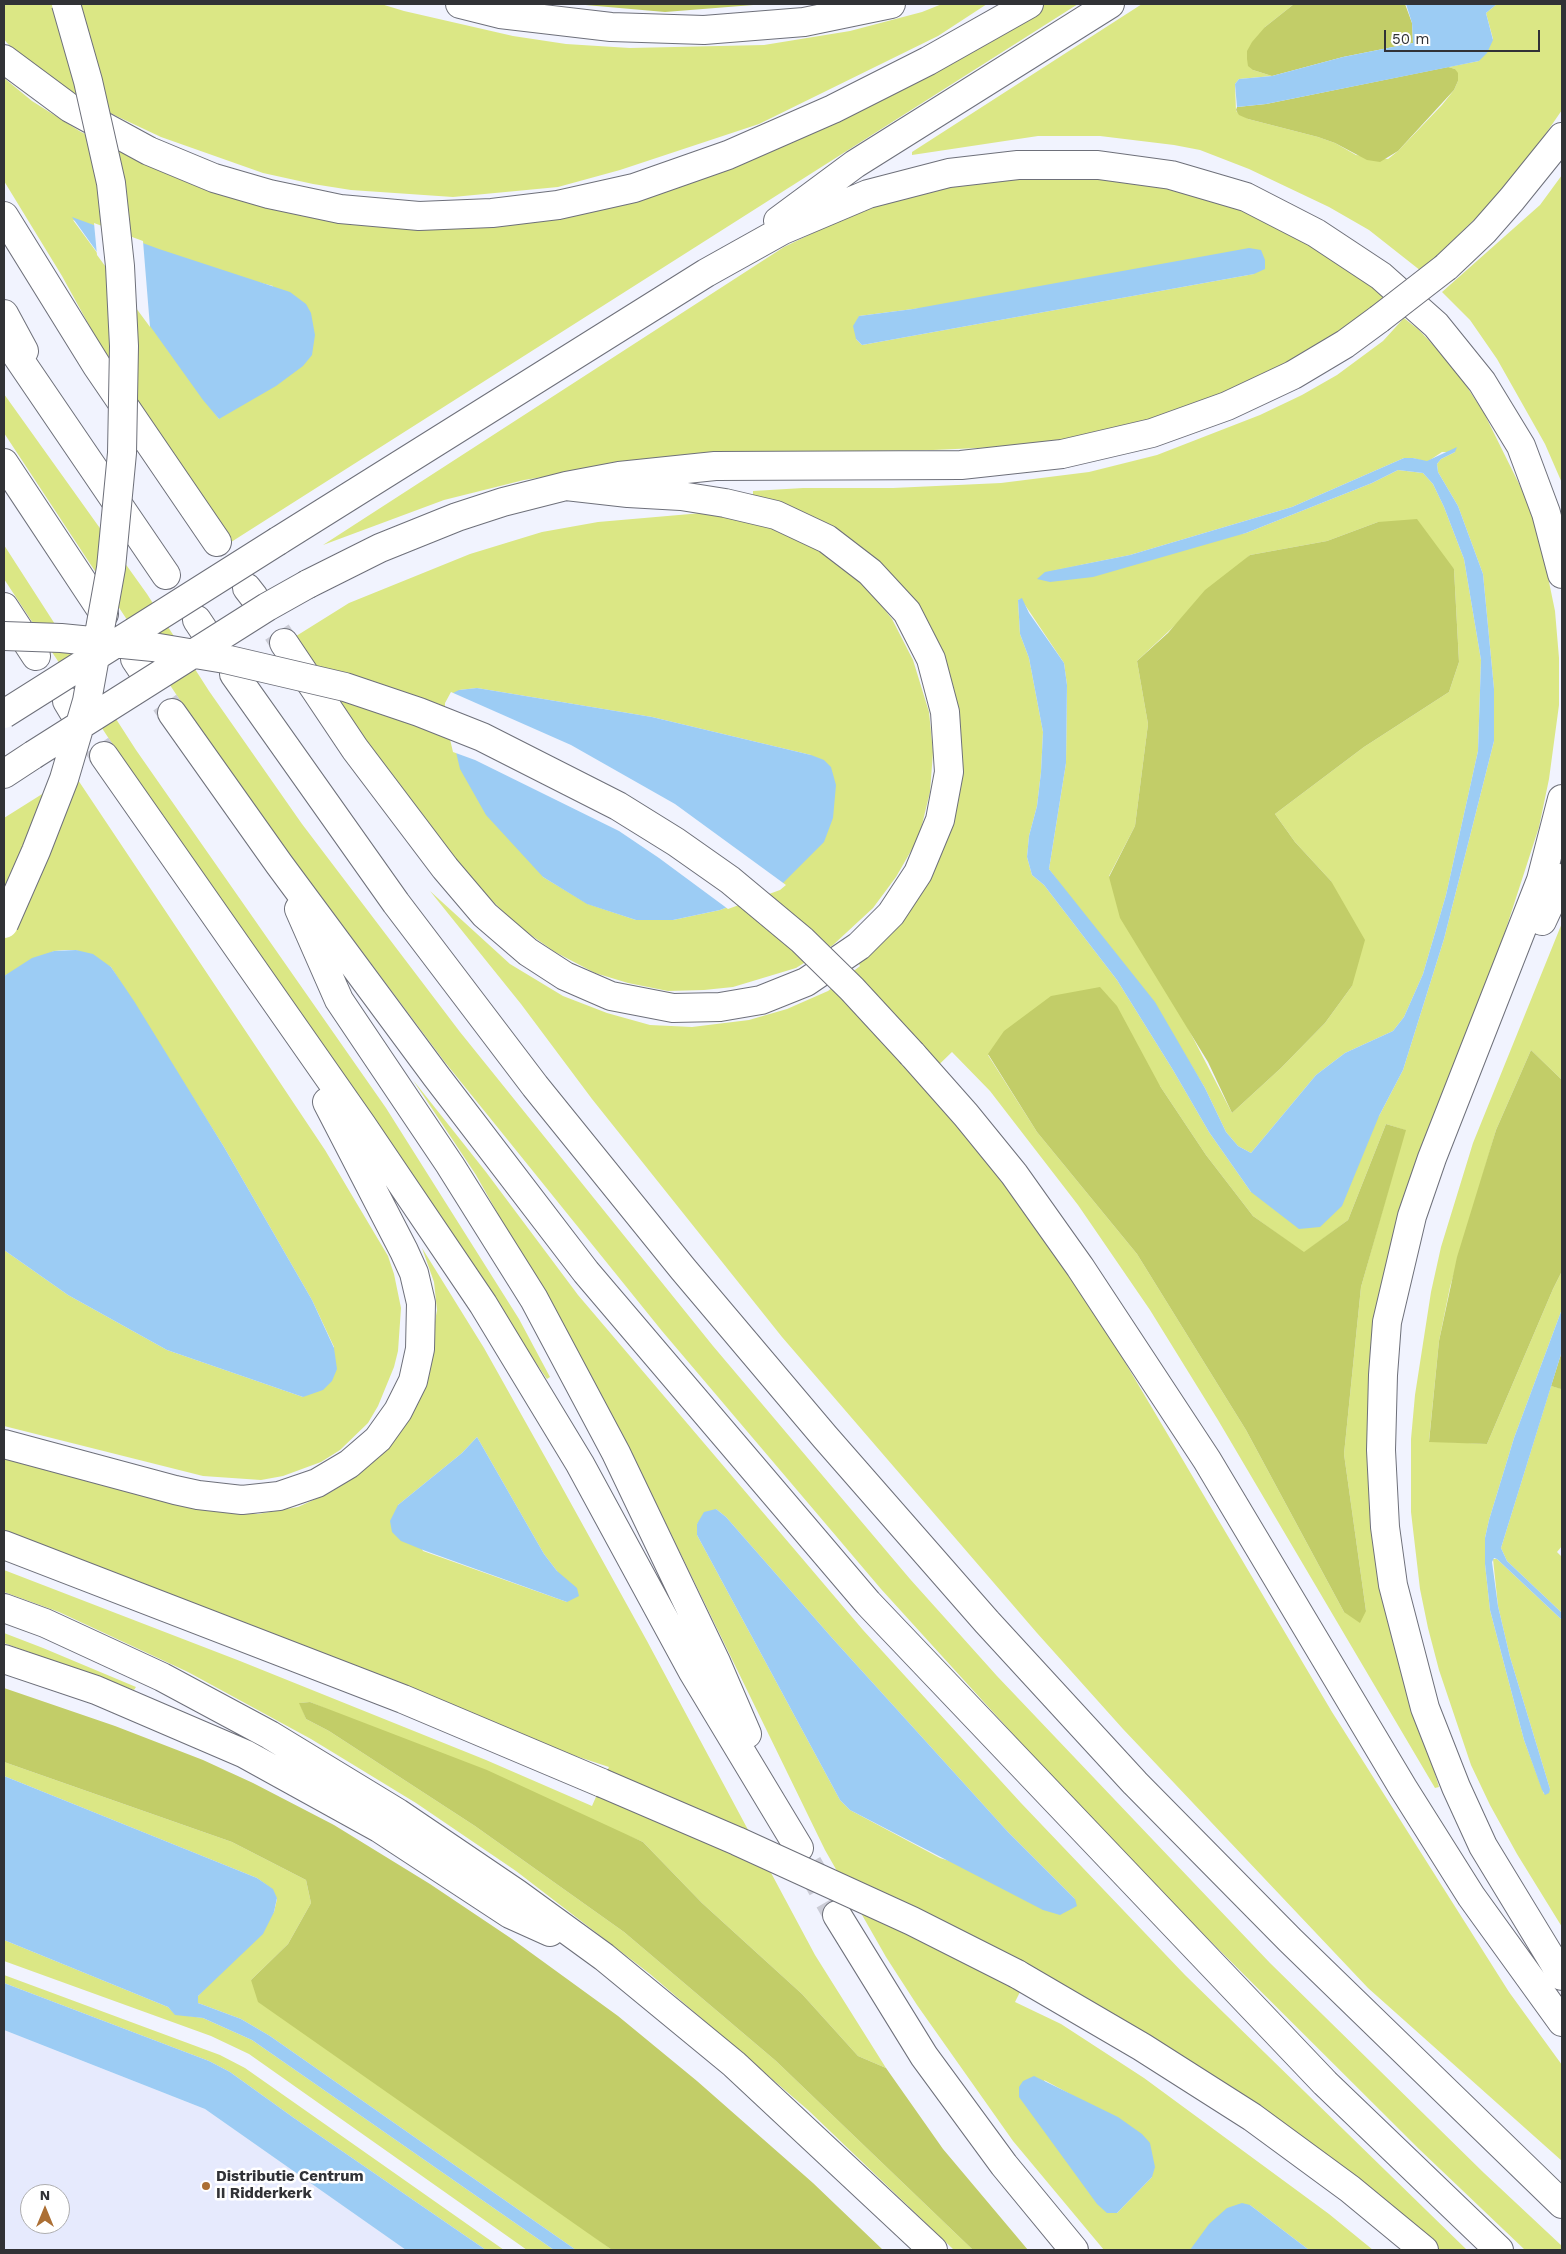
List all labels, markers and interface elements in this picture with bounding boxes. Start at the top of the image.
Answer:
scale bar [1386,20,1542,52]
text: 50 m [1392,30,1429,48]
place label: Distributie Centrum II Ridderkerk [216,2168,364,2203]
marker: Distributie Centrum II Ridderkerk [200,2180,212,2192]
north arrow [20,2184,70,2234]
text: N [40,2187,50,2203]

